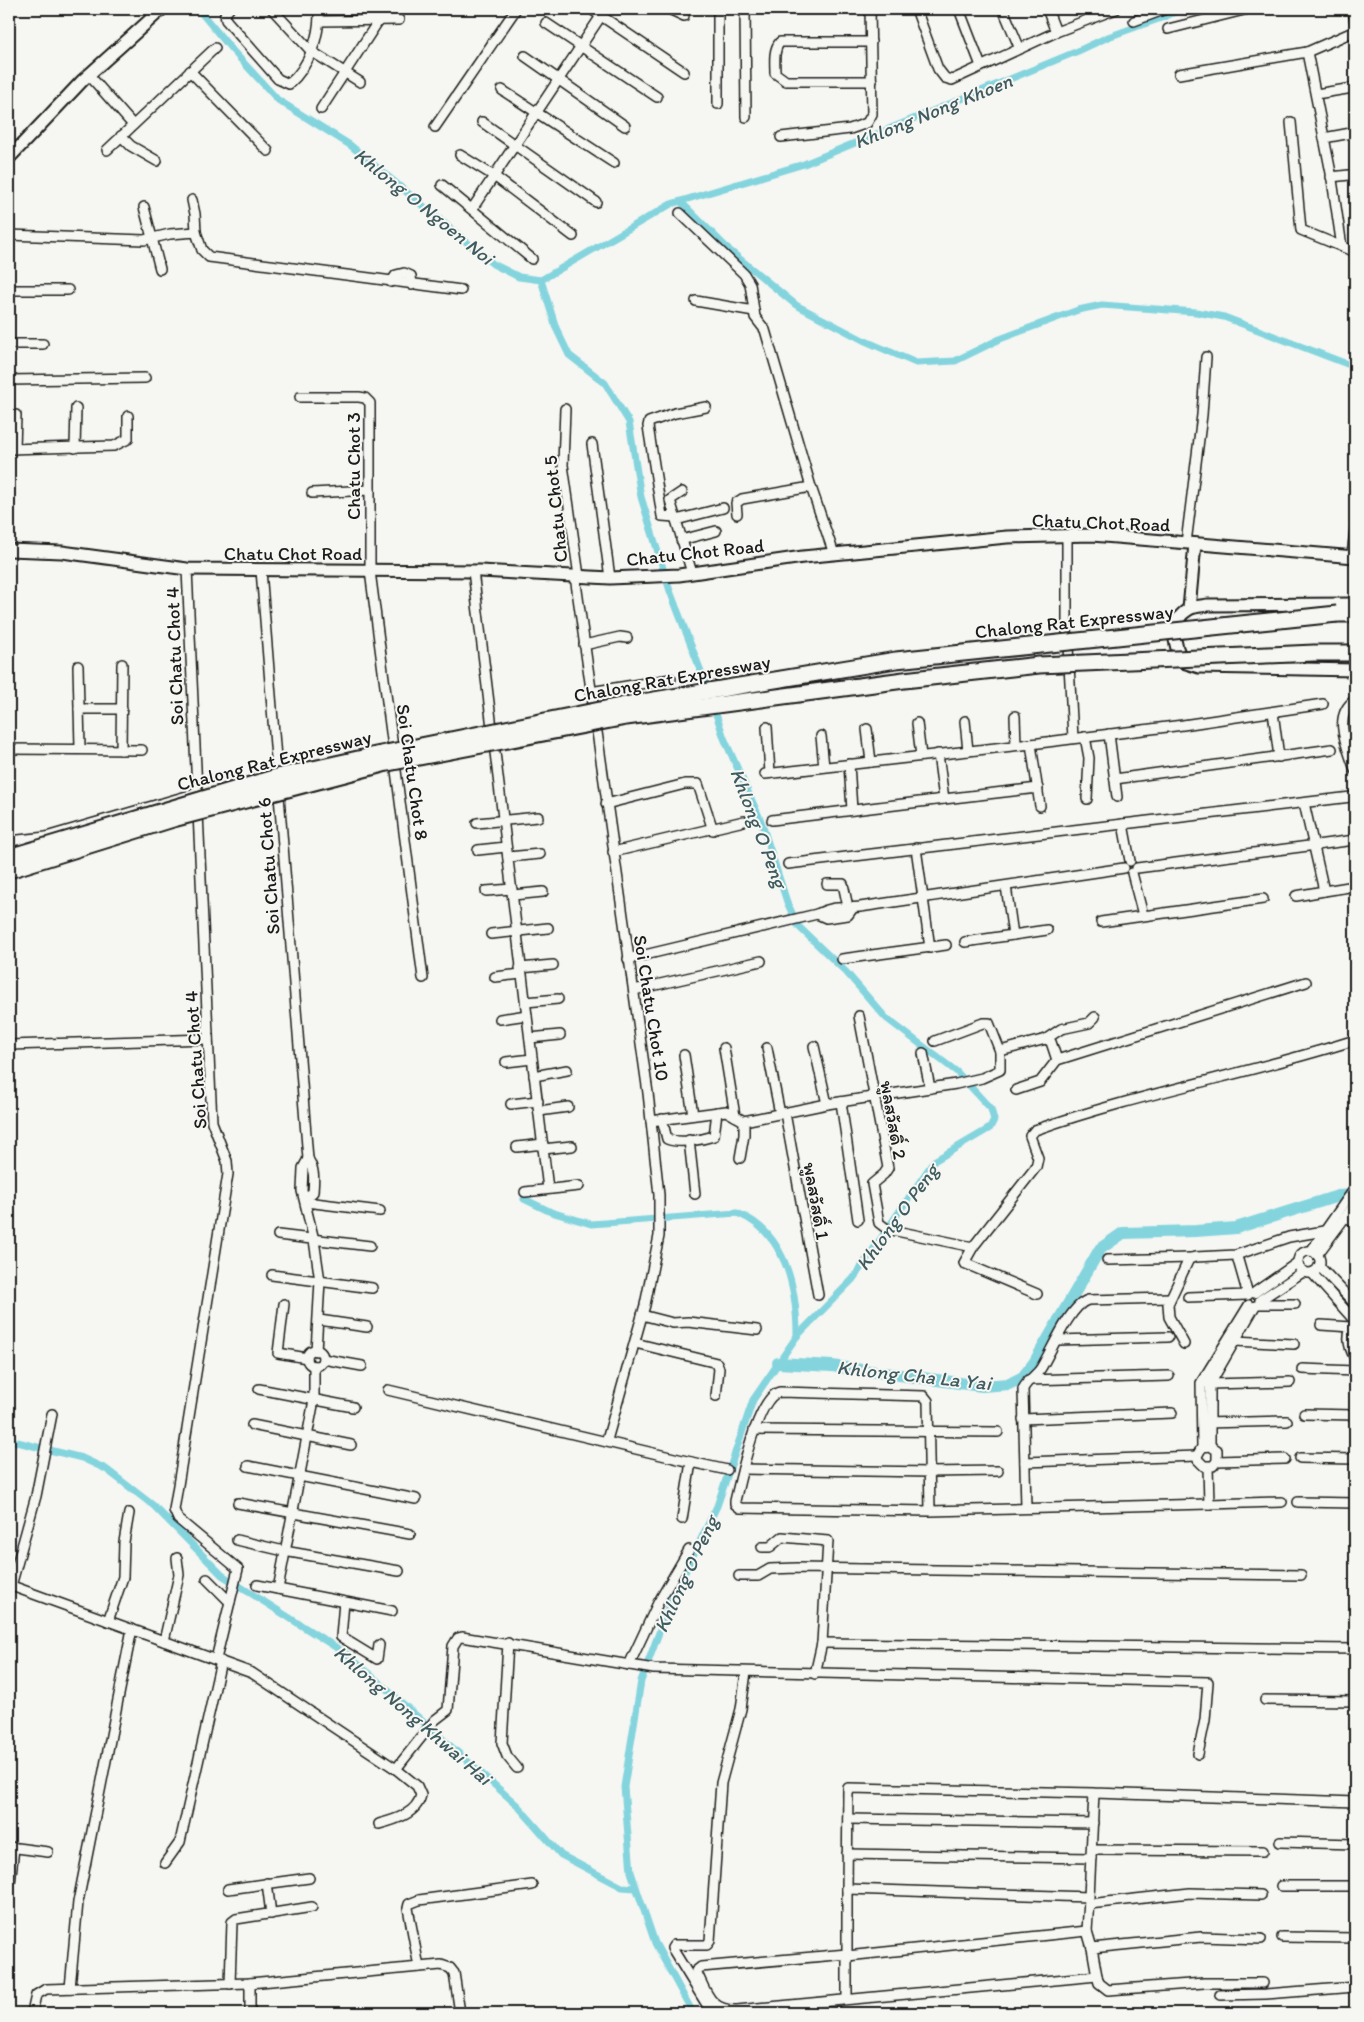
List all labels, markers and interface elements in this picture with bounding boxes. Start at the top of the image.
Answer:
water label: Khlong Nong Khoen [850,68,1016,154]
water label: Khlong O Ngoen Noi [349,142,500,271]
street label: Chatu Chot 3 [342,412,365,520]
street label: Chatu Chot 5 [538,454,573,564]
street label: Chatu Chot Road [1031,509,1171,536]
street label: Chatu Chot Road [625,534,765,571]
street label: Chatu Chot Road [224,542,362,565]
street label: Soi Chatu Chot 4 [161,586,188,726]
street label: Chalong Rat Expressway [974,600,1174,643]
street label: Chalong Rat Expressway [572,650,772,707]
street label: Soi Chatu Chot 8 [392,702,433,842]
street label: Chalong Rat Expressway [175,725,374,796]
water label: Khlong O Peng [725,765,794,894]
street label: Soi Chatu Chot 6 [252,797,285,935]
street label: Soi Chatu Chot 10 [629,933,674,1083]
street label: Soi Chatu Chot 4 [179,990,212,1130]
street label: พูลสวัสดิ์ 2 [873,1079,913,1162]
water label: Khlong O Peng [850,1157,945,1275]
street label: พูลสวัสดิ์ 1 [796,1160,835,1242]
water label: Khlong Cha La Yai [836,1355,994,1395]
water label: Khlong O Peng [649,1509,725,1636]
water label: Khlong Nong Khwai Hai [329,1640,498,1791]

